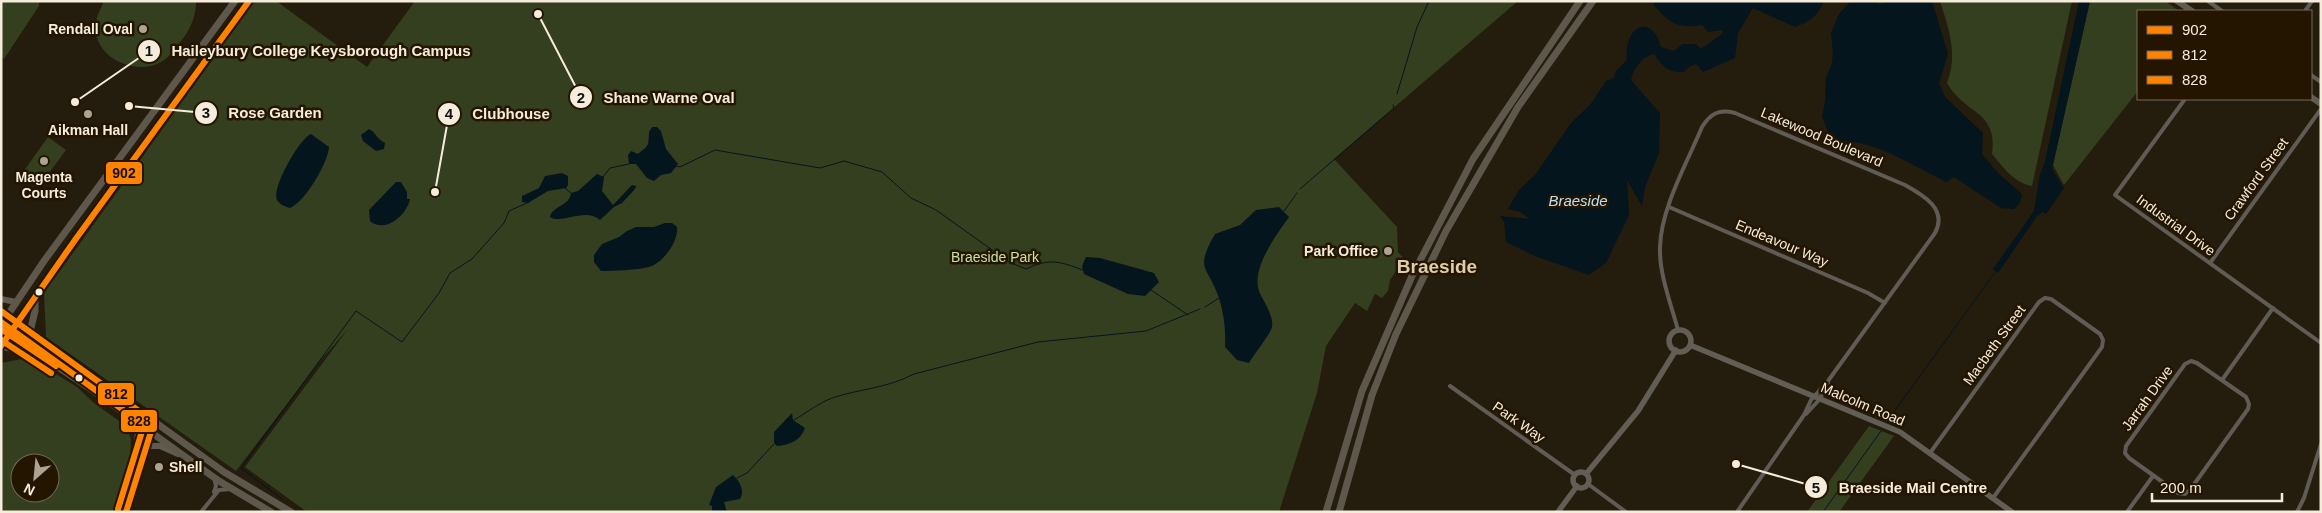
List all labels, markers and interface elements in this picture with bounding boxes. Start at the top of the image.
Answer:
legend [2137,10,2312,100]
place label: Rendall Oval [48,21,133,37]
text: 902 [2182,21,2207,38]
marker: Rendall Oval [137,23,149,35]
callout: Haileybury College Keysborough Campus [136,36,481,66]
text: 1 [145,42,153,59]
text: Haileybury College Keysborough Campus [171,42,471,59]
text: 812 [2182,46,2207,63]
text: 828 [2182,71,2207,88]
callout: Shane Warne Oval [568,82,744,112]
text: 2 [577,89,585,106]
text: Shane Warne Oval [603,89,735,106]
callout: Rose Garden [193,98,332,128]
callout: Clubhouse [437,99,559,129]
text: 3 [202,104,210,121]
text: Rose Garden [228,104,322,121]
street label: Lakewood Boulevard [1759,104,1885,170]
text: 4 [445,105,454,122]
text: Clubhouse [472,105,550,122]
marker: Aikman Hall [82,108,94,120]
place label: Aikman Hall [48,122,128,138]
street label: Crawford Street [2221,135,2291,223]
marker: Magenta Courts [38,155,50,167]
line badge: 902 [105,161,143,185]
text: 902 [112,165,136,181]
place label: Magenta Courts [16,169,73,201]
street label: Industrial Drive [2134,191,2219,259]
water label: Braeside [1548,192,1608,209]
street label: Endeavour Way [1733,216,1831,270]
place label: Park Office [1304,243,1378,259]
marker: Park Office [1382,245,1394,257]
park label: Braeside Park [951,249,1040,265]
district label: Braeside [1397,256,1477,277]
unlabelled marker [34,287,44,297]
street label: Macbeth Street [1960,302,2028,388]
street label: Jarrah Drive [2118,362,2176,434]
unlabelled marker [74,373,84,383]
street label: Malcolm Road [1819,379,1907,429]
line badge: 812 [97,382,135,406]
text: 812 [104,386,128,402]
street label: Park Way [1490,398,1548,446]
line badge: 828 [120,409,158,433]
text: 828 [127,413,151,429]
north arrow [10,453,60,503]
place label: Shell [169,459,202,475]
marker: Shell [153,461,165,473]
scale bar [2152,470,2282,502]
callout: Braeside Mail Centre [1803,472,1997,502]
text: 5 [1812,479,1820,496]
text: Braeside Mail Centre [1839,479,1987,496]
text: 200 m [2160,479,2202,496]
text: N [21,480,37,499]

